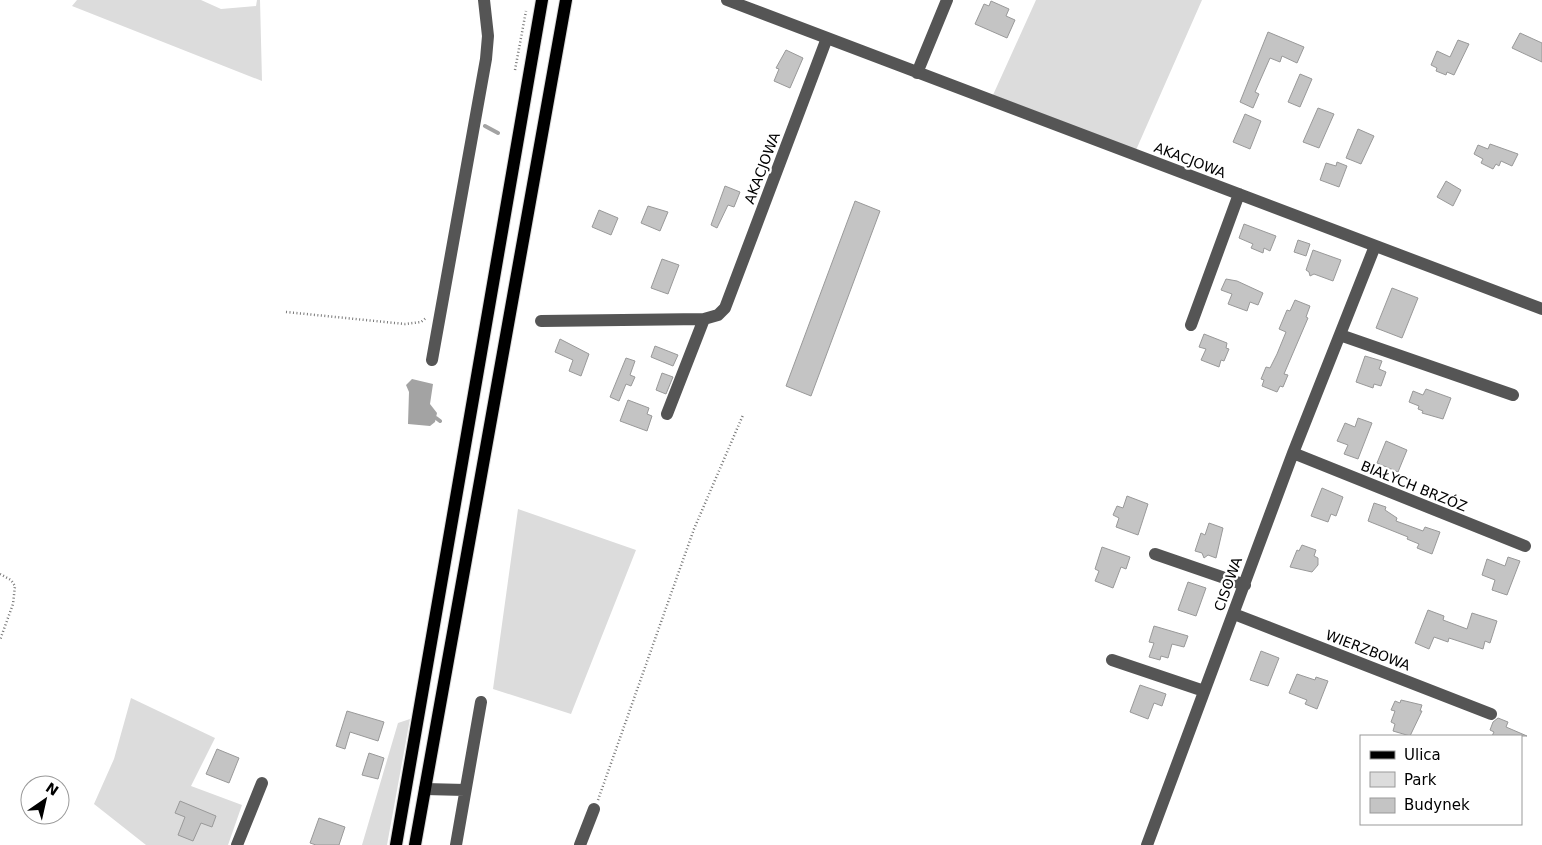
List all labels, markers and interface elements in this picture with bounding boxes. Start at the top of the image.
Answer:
street label: AKACJOWA [741,130,783,206]
street label: AKACJOWA [1152,139,1228,181]
street label: BIAŁYCH BRZÓZ [1358,456,1470,515]
street label: CISOWA [1211,554,1245,613]
street label: WIERZBOWA [1324,627,1413,674]
legend [1360,735,1522,825]
text: Ulica [1404,746,1441,764]
text: Park [1404,771,1437,789]
north arrow [20,775,70,825]
text: N [43,779,62,799]
text: Budynek [1404,796,1470,814]

